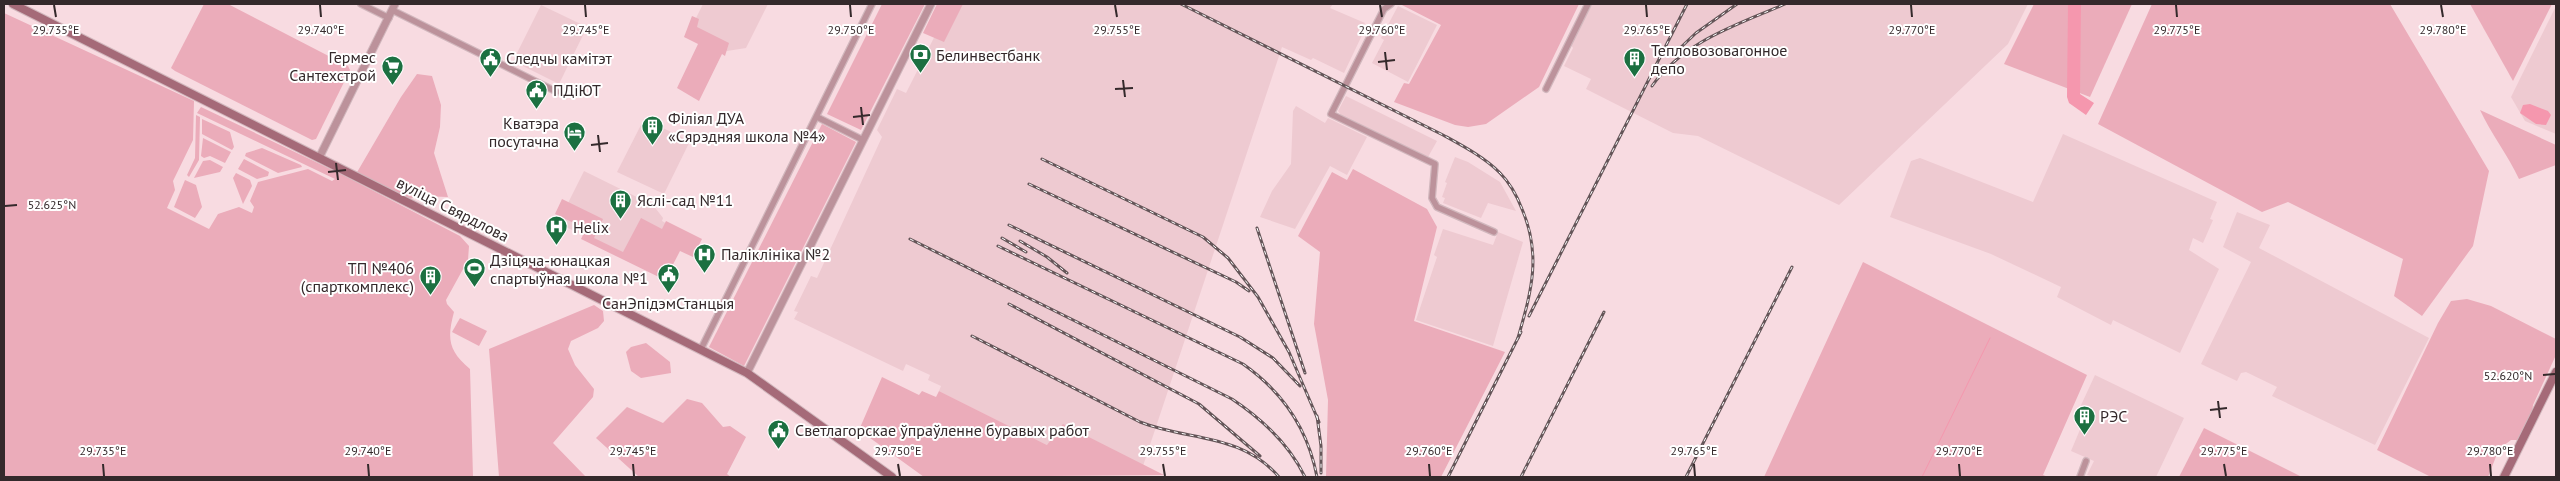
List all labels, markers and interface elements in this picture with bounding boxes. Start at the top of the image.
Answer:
text: 29.735°E [33,22,79,37]
text: 29.740°E [298,22,344,37]
text: 29.745°E [563,22,609,37]
text: 29.750°E [828,22,874,37]
text: 29.755°E [1094,22,1140,37]
text: 29.760°E [1359,22,1405,37]
text: 29.765°E [1624,22,1670,37]
text: 29.770°E [1889,22,1935,37]
text: 29.775°E [2154,22,2200,37]
text: 29.780°E [2420,22,2466,37]
place label: Тепловозовагонное депо [1651,40,1787,78]
bank icon: Белинвестбанк [908,43,932,74]
place label: Белинвестбанк [936,45,1040,65]
public building icon: Следчы камітэт [478,46,502,77]
place label: Гермес Сантехстрой [289,47,376,85]
building icon: Тепловозовагонное депо [1623,47,1647,78]
place label: Следчы камітэт [506,48,613,68]
supermarket icon: Гермес Сантехстрой [380,54,404,85]
public building icon: ПДіЮТ [525,78,549,109]
place label: ПДіЮТ [553,80,601,100]
place label: Філіял ДУА «Сярэдняя школа №4» [668,108,826,146]
place label: Кватэра посутачна [489,113,559,151]
building icon: Філіял ДУА «Сярэдняя школа №4» [640,115,664,146]
hotel icon: Кватэра посутачна [563,120,587,151]
street label: вуліца Свярдлова [393,172,513,246]
building icon: Яслі-сад №11 [609,188,633,219]
place label: Яслі-сад №11 [637,190,733,210]
text: 52.625°N [28,197,76,212]
hospital icon: Helix [545,215,569,246]
place label: Helix [573,217,609,237]
hospital icon: Паліклініка №2 [693,242,717,273]
place label: Паліклініка №2 [721,244,830,264]
place label: Дзіцяча-юнацкая спартыўная школа №1 [490,250,648,288]
sports icon: Дзіцяча-юнацкая спартыўная школа №1 [462,257,486,288]
place label: ТП №406 (спарткомплекс) [301,258,414,296]
public building icon: СанЭпідэмСтанцыя [656,262,680,293]
building icon: ТП №406 (спарткомплекс) [418,265,442,296]
place label: СанЭпідэмСтанцыя [602,293,734,313]
text: 52.620°N [2484,368,2532,383]
building icon: РЭС [2072,404,2096,435]
place label: РЭС [2100,406,2127,426]
public building icon: Светлагорскае ўпраўленне буравых работ [767,418,791,449]
place label: Светлагорскае ўпраўленне буравых работ [795,420,1090,440]
text: 29.735°E [80,443,126,458]
text: 29.740°E [345,443,391,458]
text: 29.745°E [610,443,656,458]
text: 29.750°E [875,443,921,458]
text: 29.755°E [1140,443,1186,458]
text: 29.760°E [1406,443,1452,458]
text: 29.765°E [1671,443,1717,458]
text: 29.770°E [1936,443,1982,458]
text: 29.775°E [2201,443,2247,458]
text: 29.780°E [2467,443,2513,458]

